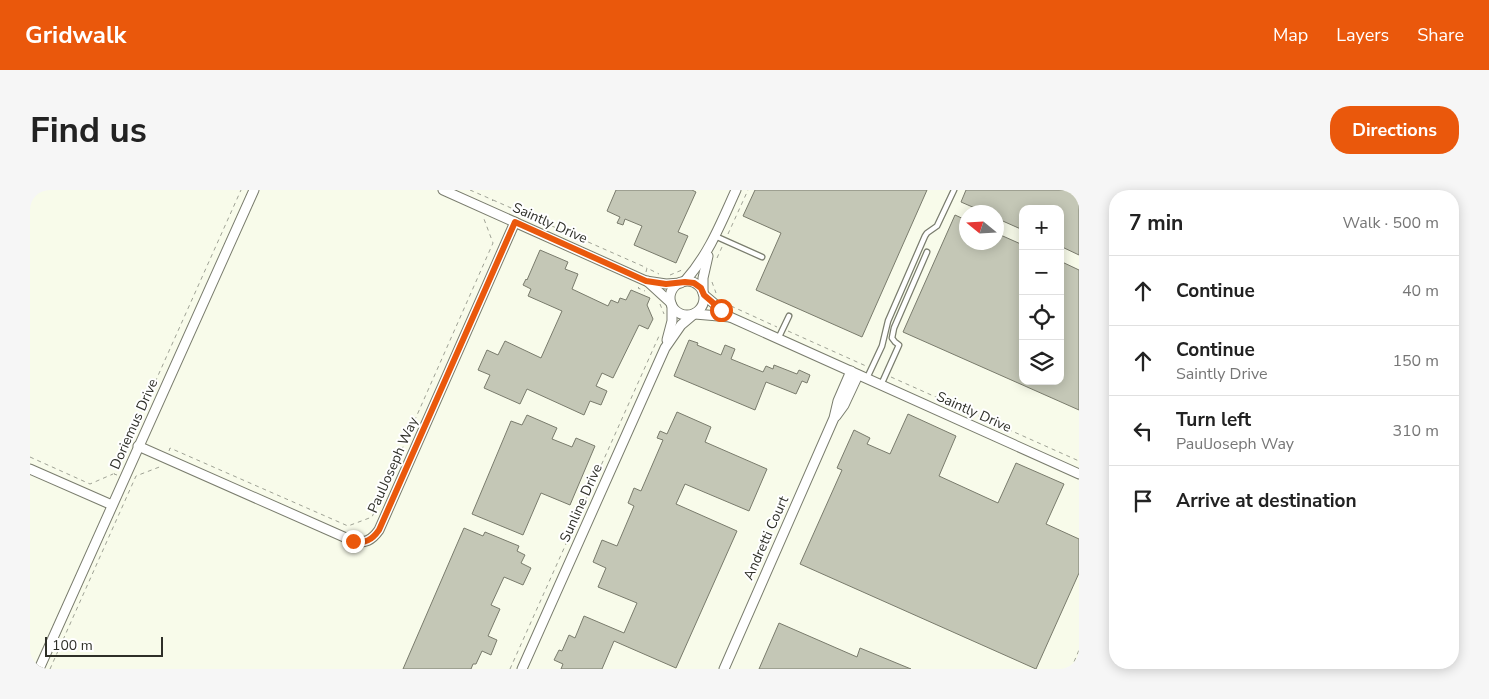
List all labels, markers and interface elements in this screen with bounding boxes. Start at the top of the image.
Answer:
text: Gridwalk [25,19,126,51]
text: Map [1273,23,1308,47]
text: Layers [1336,23,1389,47]
text: Share [1417,23,1464,47]
button: Directions [1330,106,1459,154]
text: Find us [30,107,147,154]
street label: Saintly Drive [510,198,590,248]
north arrow [959,205,1004,250]
map controls [1019,205,1064,385]
button: + [1019,205,1064,250]
text: 7 min [1129,209,1183,237]
text: Walk · 500 m [1343,212,1439,234]
button: − [1019,250,1064,295]
icon: ahead [1129,277,1157,305]
text: Continue [1176,278,1255,304]
text: 40 m [1402,280,1439,302]
button: locate [1019,295,1064,340]
route start [710,299,733,322]
text: Continue [1176,337,1255,363]
button: layers [1019,340,1064,385]
icon: ahead [1129,347,1157,375]
text: 150 m [1392,350,1439,372]
text: Saintly Drive [1176,363,1268,385]
street label: Doriemus Drive [106,376,162,472]
street label: Saintly Drive [934,387,1014,437]
text: Turn left [1176,407,1251,433]
street label: PaulJoseph Way [363,413,423,516]
icon: left [1129,417,1157,445]
text: 310 m [1392,420,1439,442]
text: PaulJoseph Way [1176,433,1294,455]
street label: Sunline Drive [555,461,607,545]
icon: arrive [1129,487,1157,515]
text: Arrive at destination [1176,488,1357,514]
street label: Andretti Court [739,493,793,583]
route end [342,530,365,553]
scale bar [45,634,162,657]
text: 100 m [52,636,93,655]

